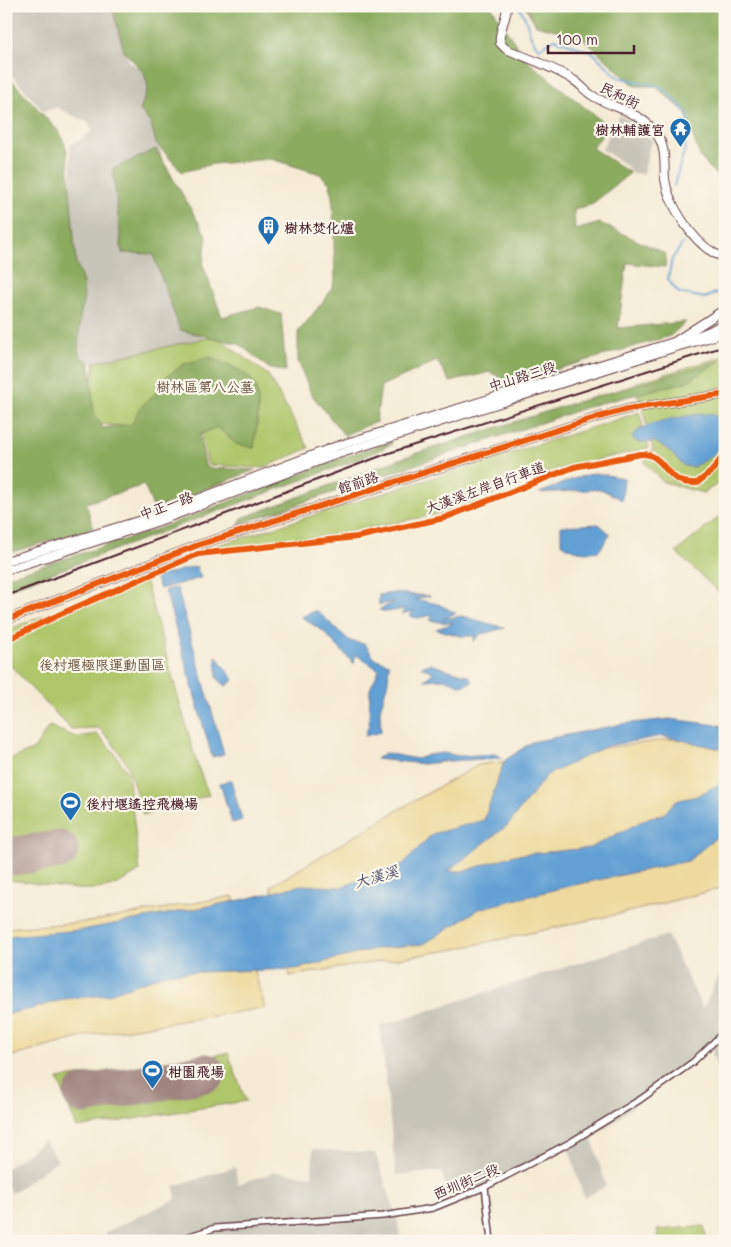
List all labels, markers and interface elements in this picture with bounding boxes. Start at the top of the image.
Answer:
scale bar [548,22,635,54]
text: 100 m [556,29,598,49]
street label: 民和街 [597,77,643,113]
temple icon: 樹林輔護宮 [669,117,693,148]
place label: 樹林輔護宮 [595,120,665,139]
building icon: 樹林焚化爐 [256,215,280,246]
place label: 樹林焚化爐 [284,218,355,237]
street label: 中山路三段 [486,357,558,395]
park label: 樹林區第八公墓 [156,377,254,396]
street label: 大漢溪左岸自行車道 [423,457,547,517]
street label: 館前路 [335,466,381,498]
street label: 中正一路 [136,486,196,524]
park label: 後村堰極限運動園區 [39,655,165,674]
sports icon: 後村堰遙控飛機場 [58,791,82,822]
place label: 後村堰遙控飛機場 [86,794,198,813]
water label: 大漢溪 [352,860,401,892]
sports icon: 柑園飛場 [140,1059,164,1090]
place label: 柑園飛場 [168,1062,224,1081]
street label: 西圳街二段 [430,1159,502,1203]

